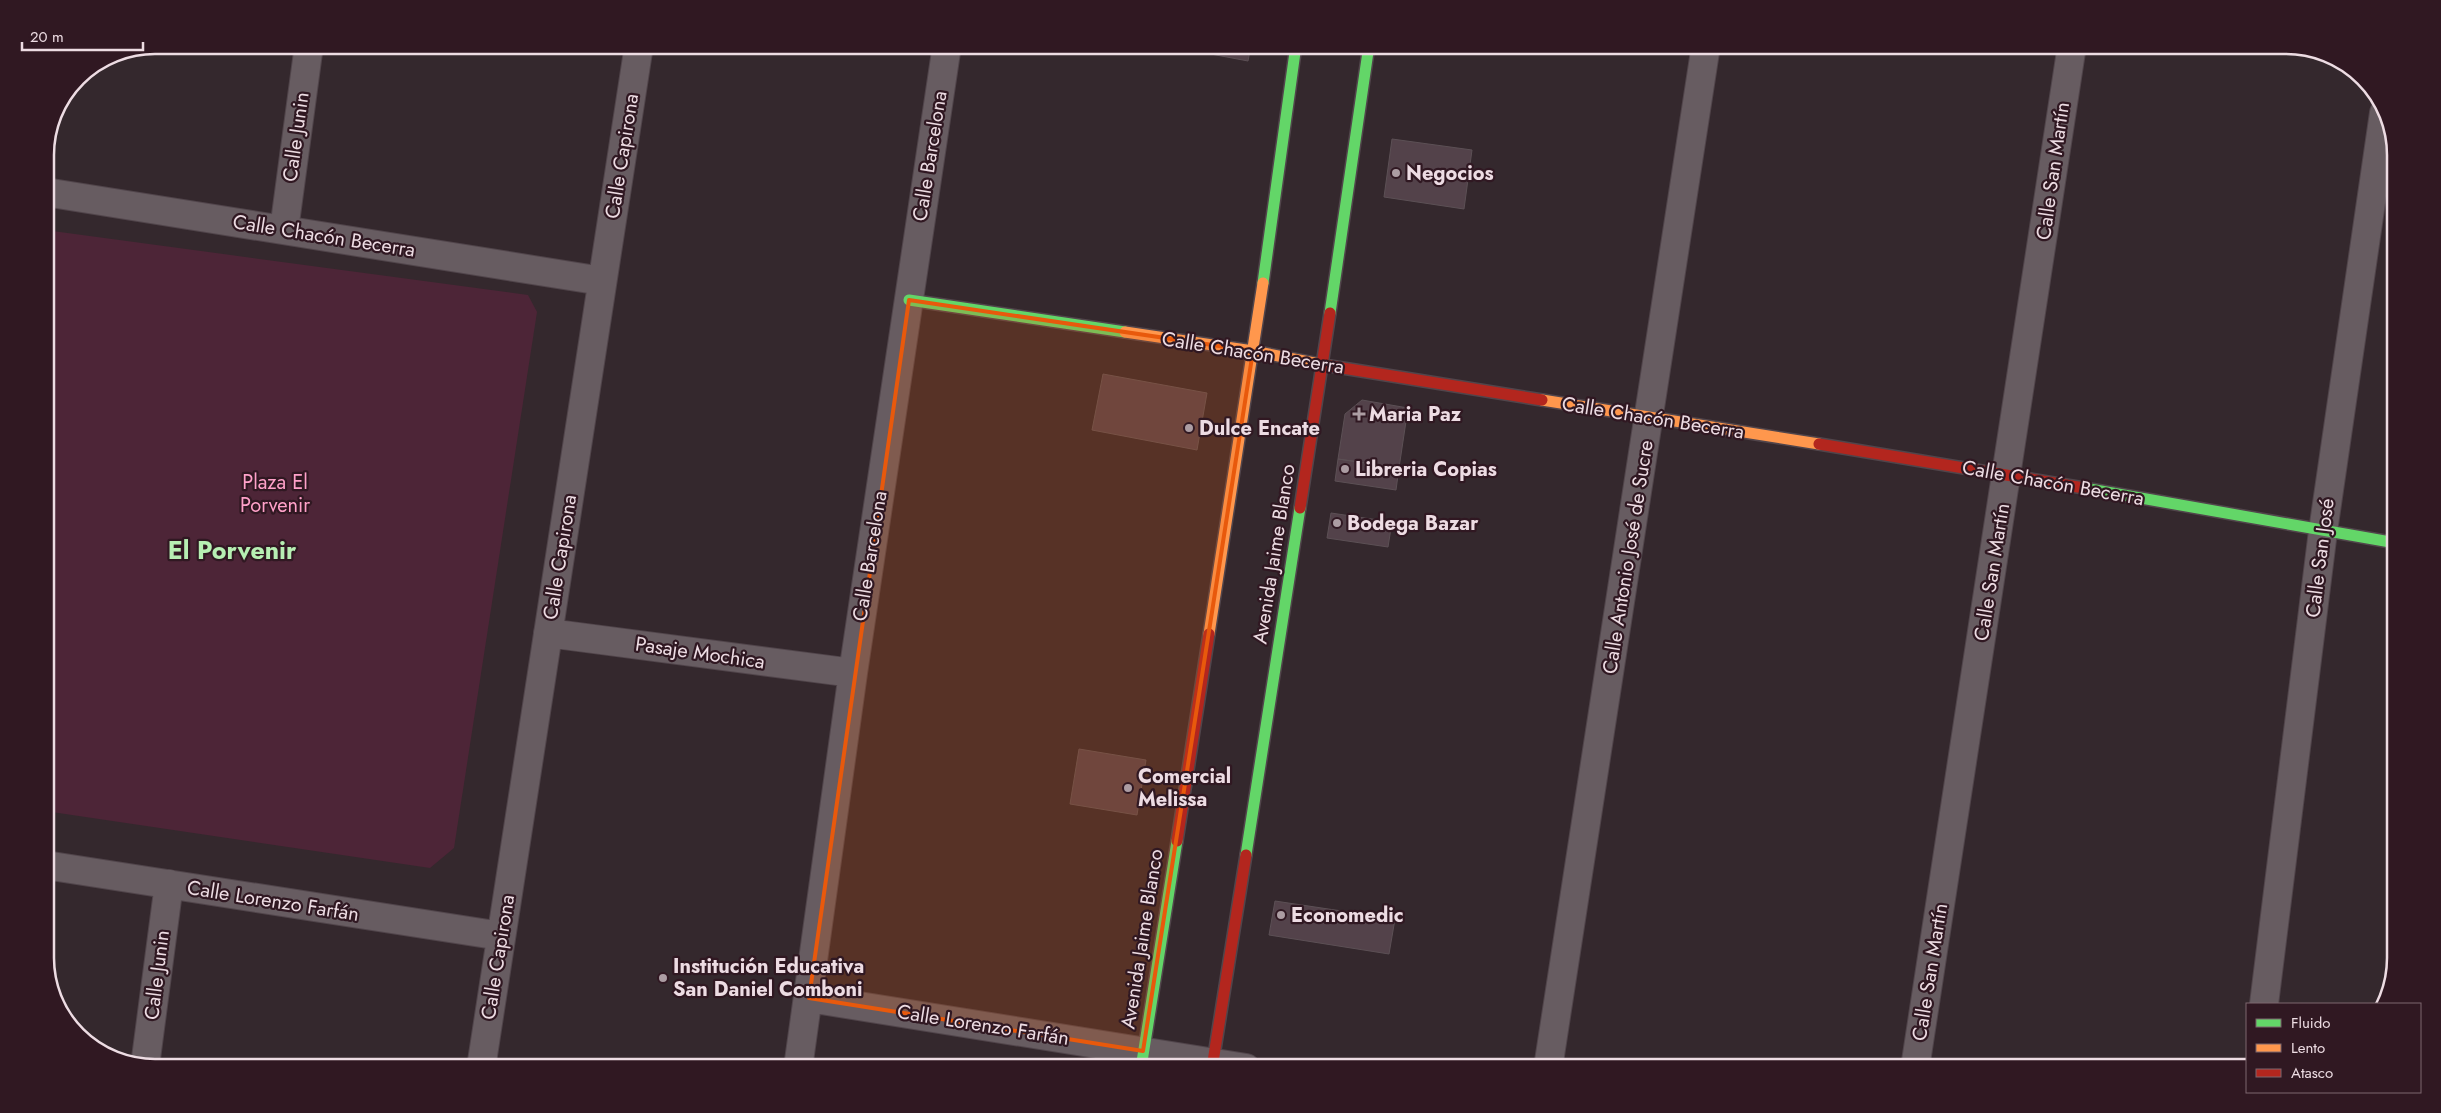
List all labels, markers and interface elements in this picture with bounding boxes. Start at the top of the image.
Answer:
scale bar [22,20,144,52]
text: 20 m [30,26,64,48]
street label: Calle Barcelona [905,89,955,223]
street label: Calle Junin [275,90,317,184]
street label: Calle Capirona [598,91,646,221]
street label: Calle San Martín [2029,100,2077,242]
place label: Negocios [1406,159,1494,188]
marker: Negocios [1390,167,1402,179]
street label: Calle Chacón Becerra [231,207,417,265]
street label: Calle Chacón Becerra [1160,324,1346,382]
street label: Calle Chacón Becerra [1560,389,1746,447]
place label: Maria Paz [1369,400,1462,429]
marker: Maria Paz [1353,408,1365,420]
place label: Dulce Encate [1199,414,1320,443]
marker: Dulce Encate [1183,422,1195,434]
street label: Calle Antonio José de Sucre [1595,438,1661,676]
street label: Calle Chacón Becerra [1960,453,2146,513]
place label: Libreria Copias [1355,455,1497,484]
street label: Avenida Jaime Blanco [1245,462,1303,646]
marker: Libreria Copias [1339,463,1351,475]
park label: Plaza El Porvenir [240,468,310,520]
street label: Calle Barcelona [845,489,895,623]
street label: Calle Capirona [536,492,584,622]
street label: Calle San José [2298,497,2342,619]
street label: Calle San Martín [1967,501,2017,643]
place label: Bodega Bazar [1347,509,1479,538]
marker: Bodega Bazar [1331,517,1343,529]
district label: El Porvenir [168,532,297,568]
street label: Pasaje Mochica [633,630,767,676]
place label: Comercial Melissa [1138,762,1231,814]
marker: Comercial Melissa [1122,782,1134,794]
street label: Avenida Jaime Blanco [1113,847,1171,1031]
street label: Calle Lorenzo Farfán [185,873,361,929]
street label: Calle Capirona [474,892,522,1022]
place label: Economedic [1291,901,1404,930]
street label: Calle San Martín [1905,901,1955,1043]
marker: Economedic [1275,909,1287,921]
street label: Calle Junin [137,928,177,1022]
place label: Institución Educativa San Daniel Comboni [673,952,864,1004]
marker: Institución Educativa San Daniel Comboni [657,972,669,984]
street label: Calle Lorenzo Farfán [895,997,1071,1053]
legend [2246,1003,2421,1093]
text: Fluido [2291,1012,2330,1034]
text: Lento [2291,1037,2325,1059]
text: Atasco [2291,1062,2333,1084]

